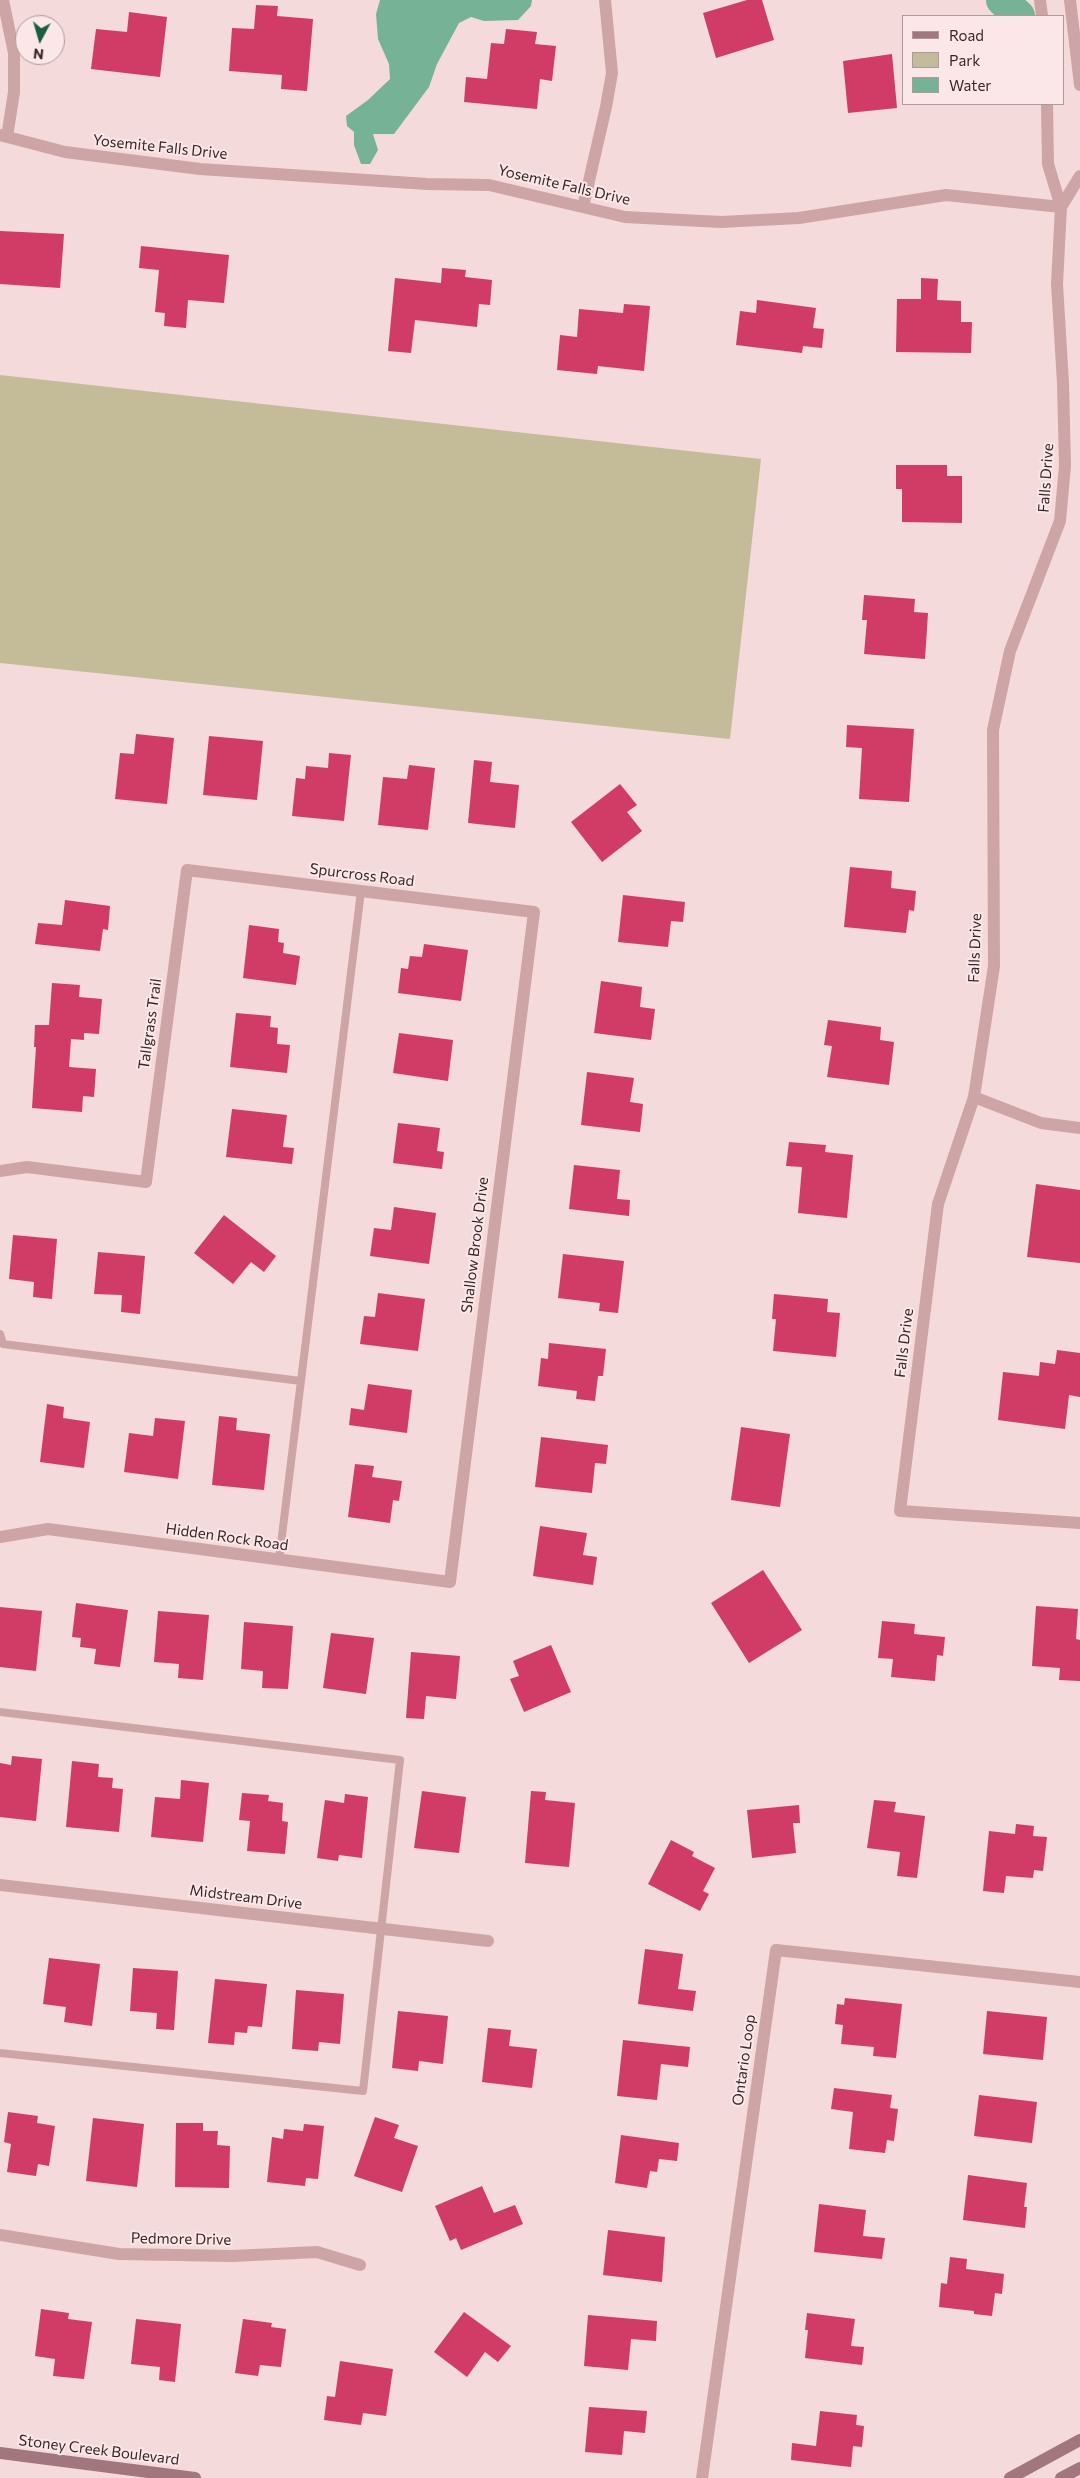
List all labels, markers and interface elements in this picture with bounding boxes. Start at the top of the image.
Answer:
north arrow [15,15,65,65]
legend [902,15,1065,105]
text: Road [949,26,984,44]
text: N [32,45,45,63]
text: Park [949,51,980,69]
text: Water [949,76,991,94]
street label: Yosemite Falls Drive [92,131,228,163]
street label: Yosemite Falls Drive [496,161,632,209]
street label: Falls Drive [1035,443,1057,513]
street label: Spurcross Road [309,860,415,890]
street label: Falls Drive [965,913,985,983]
street label: Tallgrass Trail [135,977,165,1071]
street label: Shallow Brook Drive [458,1176,492,1314]
street label: Falls Drive [891,1307,917,1379]
street label: Hidden Rock Road [164,1519,290,1555]
street label: Midstream Drive [189,1881,303,1913]
street label: Ontario Loop [729,2013,759,2107]
street label: Pedmore Drive [131,2229,231,2249]
street label: Stoney Creek Boulevard [18,2431,180,2469]

